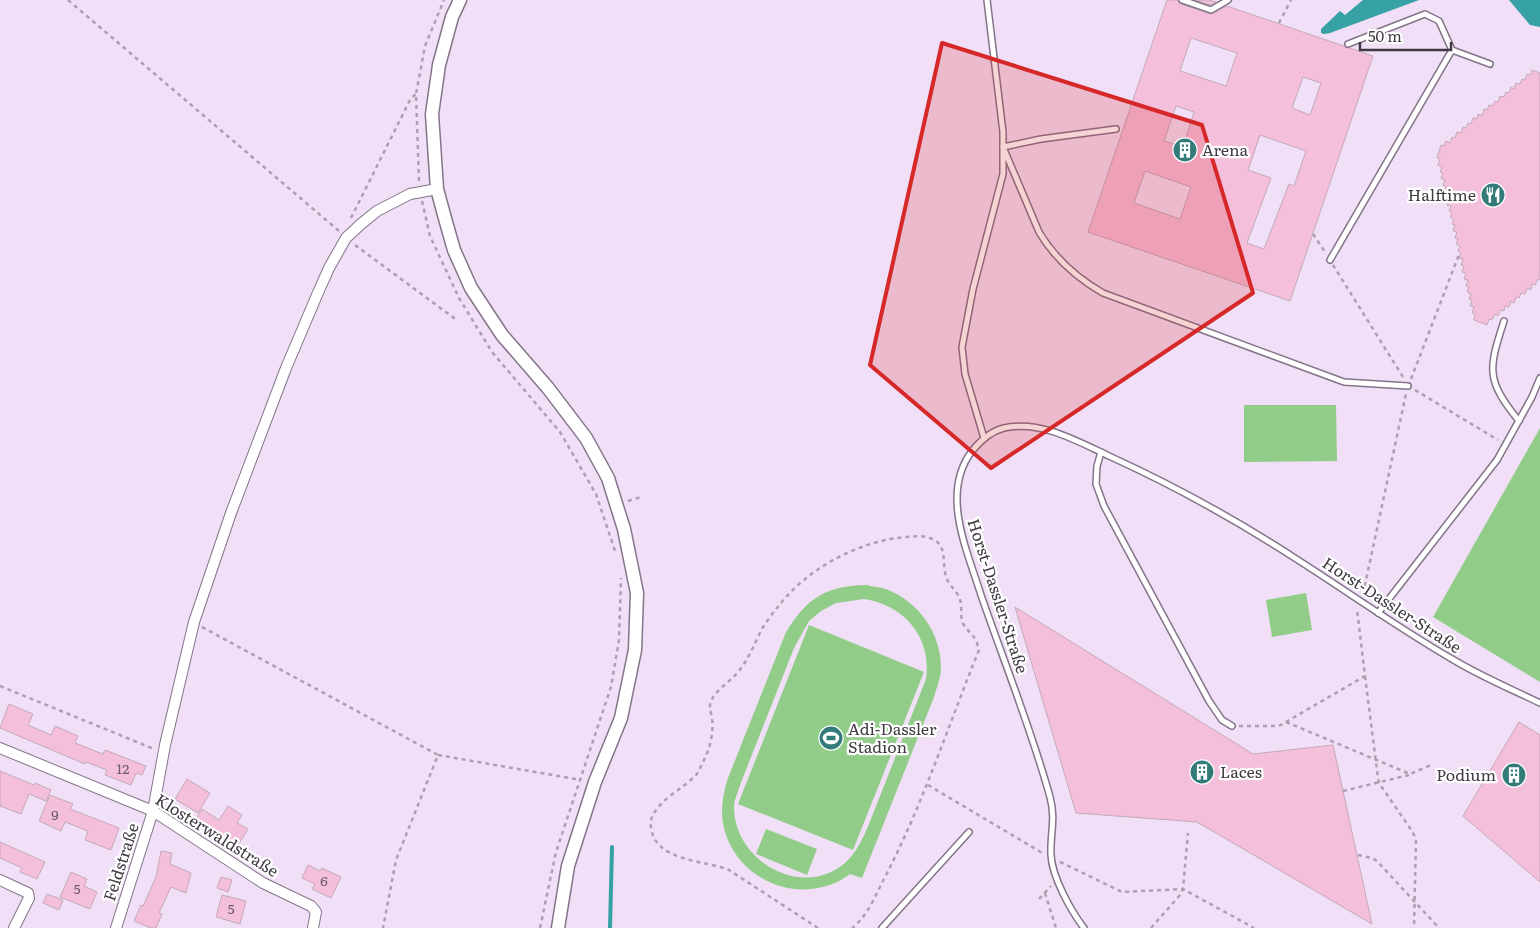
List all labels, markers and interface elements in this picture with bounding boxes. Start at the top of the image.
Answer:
scale bar [1360,20,1451,52]
text: 50 m [1368,24,1402,47]
building icon: Arena [1172,137,1198,163]
place label: Arena [1202,137,1249,161]
place label: Halftime [1408,182,1476,206]
restaurant icon: Halftime [1480,182,1506,208]
street label: Horst-Dassler-Straße [963,515,1035,676]
street label: Horst-Dassler-Straße [1318,550,1467,658]
place label: Adi-Dassler Stadion [848,716,937,758]
sports icon: Adi-Dassler Stadion [818,725,844,751]
house number: 12 [117,758,129,778]
building icon: Laces [1189,759,1215,785]
place label: Laces [1220,759,1262,783]
place label: Podium [1436,762,1496,786]
building icon: Podium [1501,762,1527,788]
street label: Klosterwaldstraße [151,787,284,882]
house number: 9 [51,804,59,824]
street label: Feldstraße [96,820,144,904]
house number: 6 [320,870,328,890]
house number: 5 [73,878,81,898]
house number: 5 [227,898,235,918]

